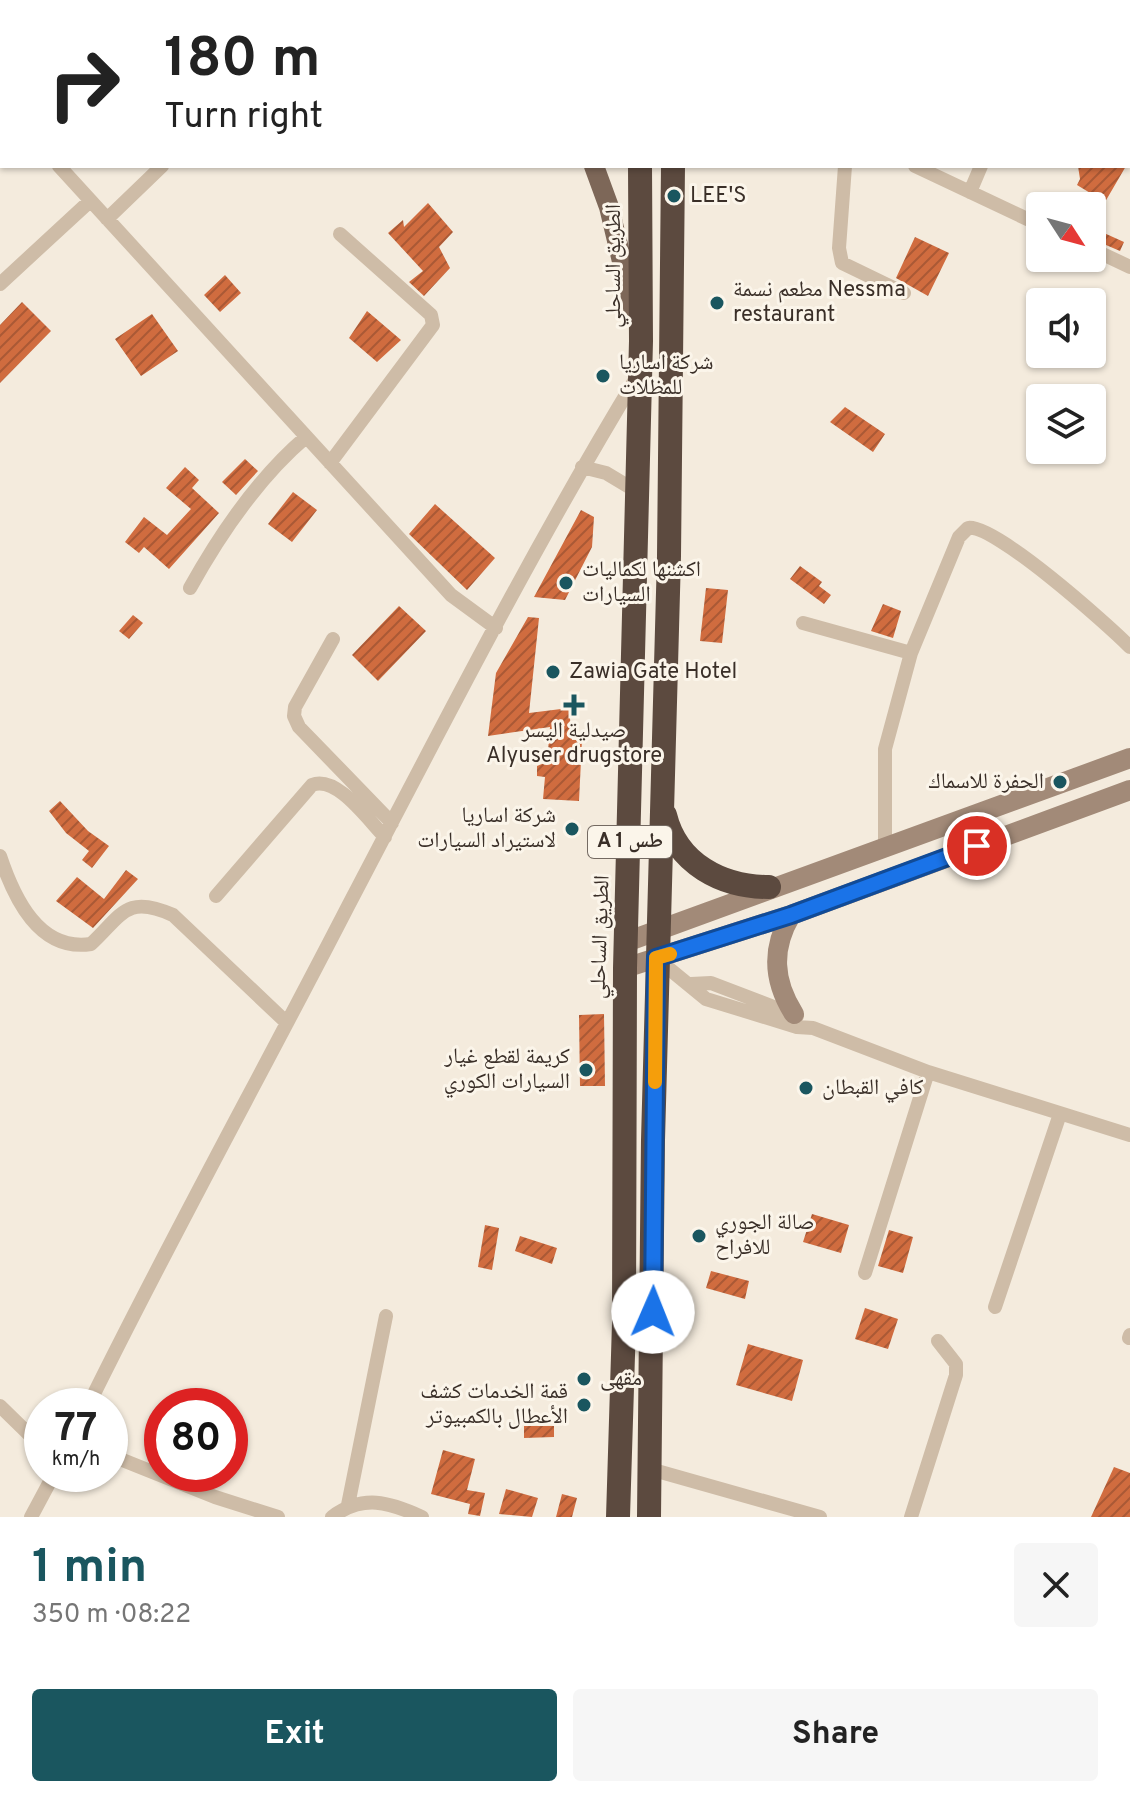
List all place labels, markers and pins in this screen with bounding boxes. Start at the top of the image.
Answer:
place label: LEE'S [690,183,746,210]
marker: LEE'S [665,187,683,205]
place label: مطعم نسمة Nessma restaurant [733,277,906,329]
marker: مطعم نسمة Nessma restaurant [708,294,726,312]
place label: شركة اساريا للمظلات [619,350,714,402]
marker: شركة اساريا للمظلات [594,367,612,385]
place label: اكشنها لكماليات السيارات [582,557,701,609]
marker: اكشنها لكماليات السيارات [557,574,575,592]
place label: Zawia Gate Hotel [569,659,737,686]
marker: Zawia Gate Hotel [544,663,562,681]
marker: صيدلية اليسر Alyuser drugstore [565,696,583,714]
place label: صيدلية اليسر Alyuser drugstore [486,718,662,770]
place label: الحفرة للاسماك [928,769,1044,796]
marker: الحفرة للاسماك [1051,773,1069,791]
place label: شركة اساريا لاستيراد السيارات [417,803,556,855]
pin [943,812,1011,880]
marker: شركة اساريا لاستيراد السيارات [563,820,581,838]
place label: كريمة لقطع غيار السيارات الكوري [443,1044,570,1097]
marker: كريمة لقطع غيار السيارات الكوري [577,1061,595,1079]
place label: كافي القبطان [822,1075,923,1103]
marker: كافي القبطان [797,1079,815,1097]
place label: صالة الجوري للافراح [715,1210,815,1262]
marker: صالة الجوري للافراح [690,1227,708,1245]
place label: مقهى [600,1366,642,1393]
marker: مقهى [575,1370,593,1388]
place label: قمة الخدمات كشف الأعطال بالكمبيوتر [420,1379,568,1431]
marker: قمة الخدمات كشف الأعطال بالكمبيوتر [575,1396,593,1414]

